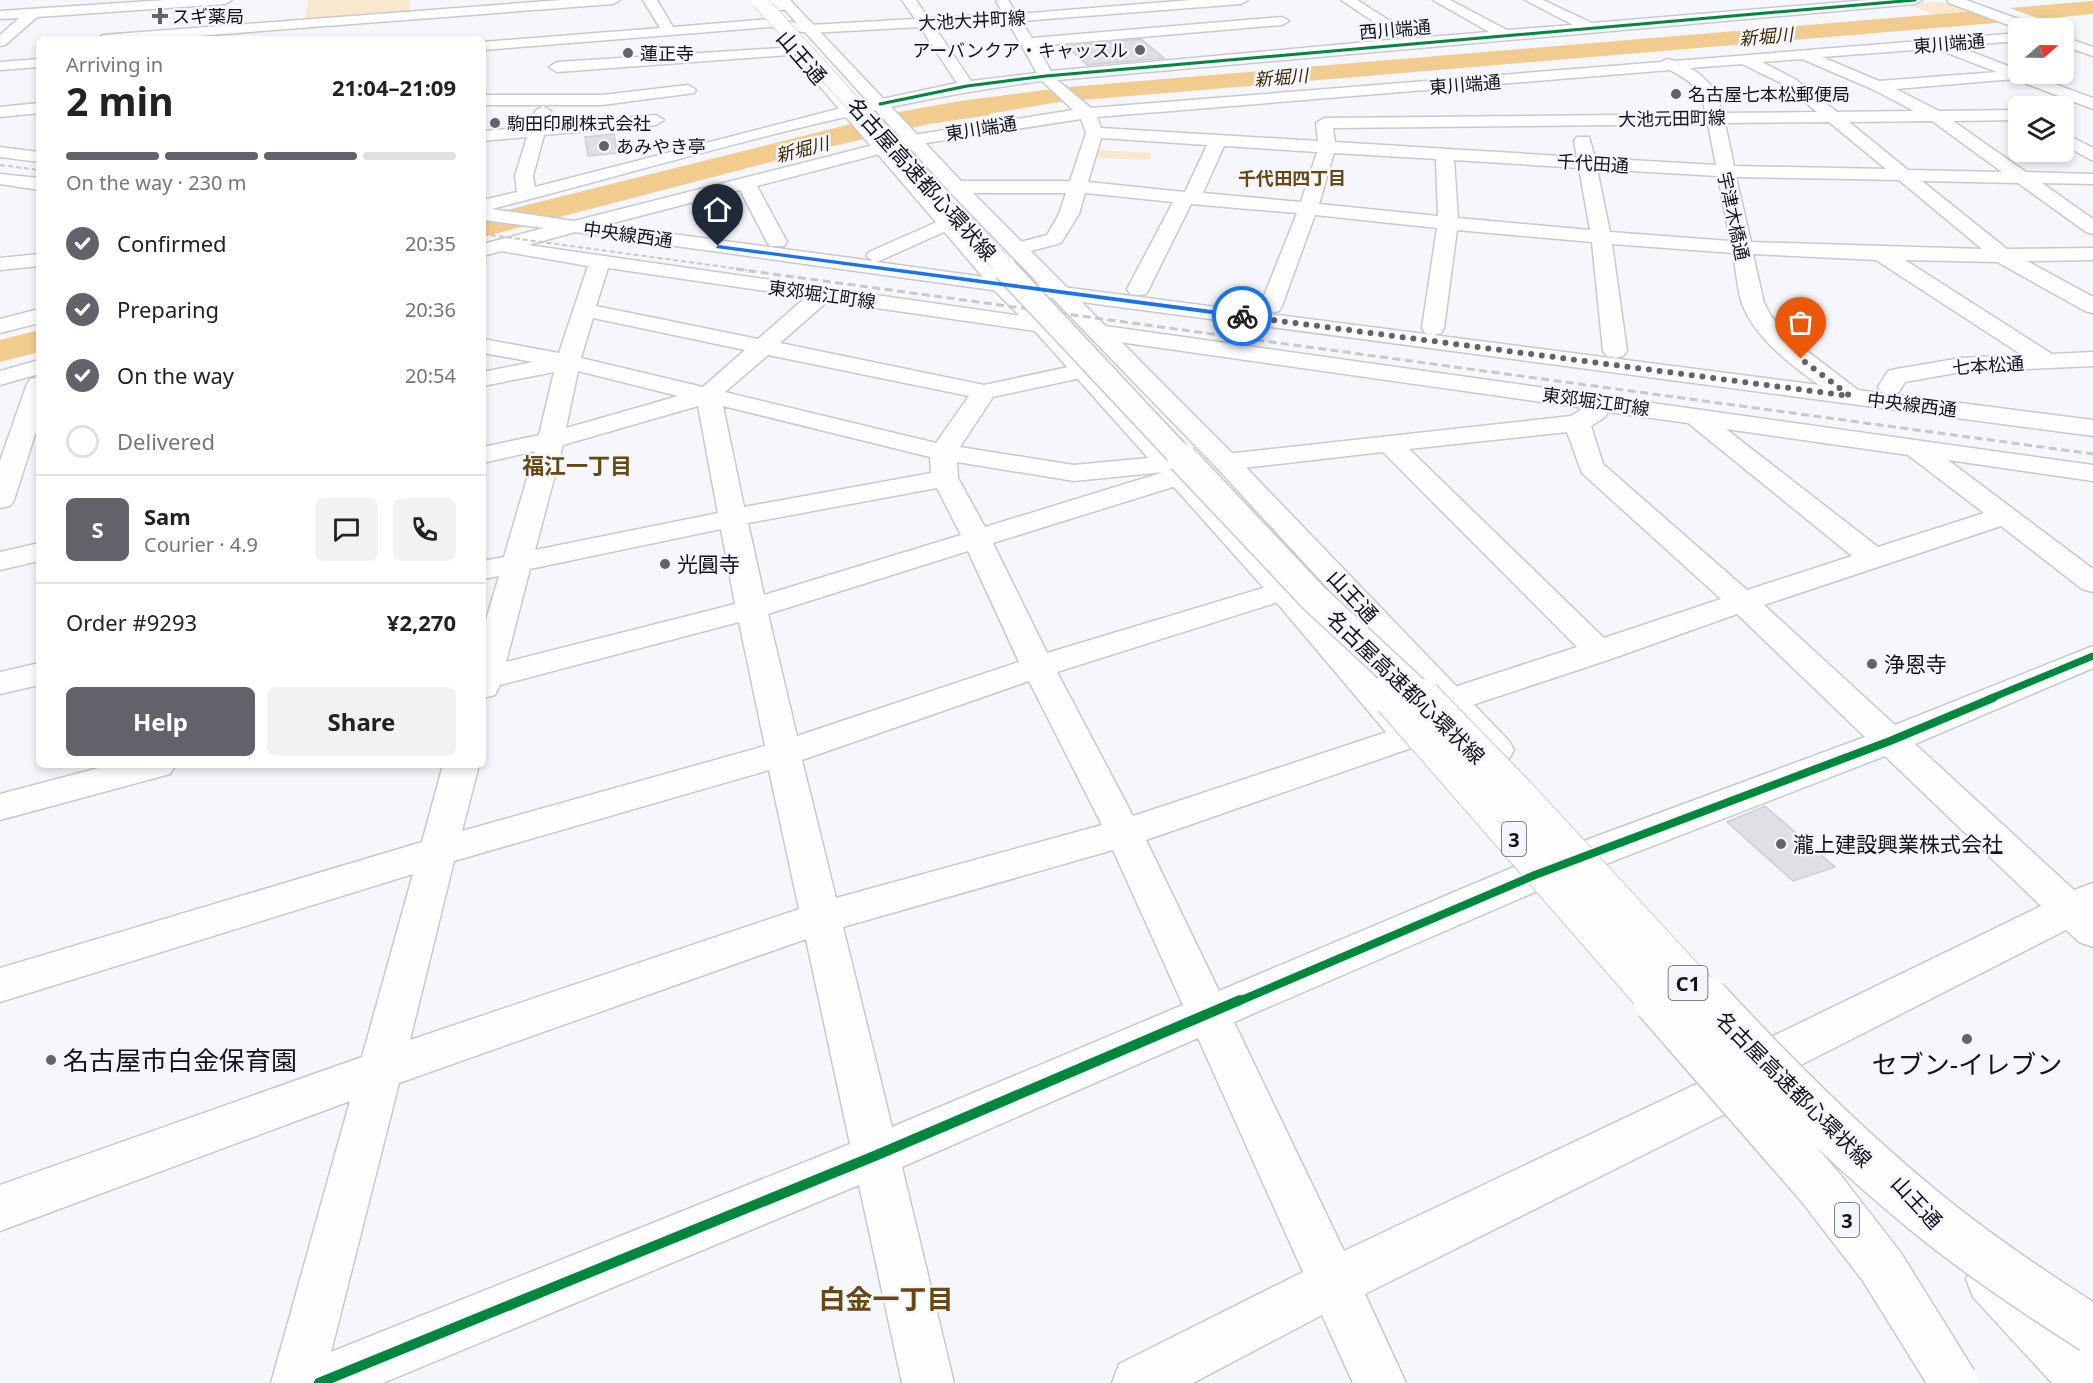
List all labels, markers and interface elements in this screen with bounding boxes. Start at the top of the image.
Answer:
place label: スギ薬局 [172,4,244,28]
street label: 大池大井町線 [917,5,1027,35]
marker: スギ薬局 [153,9,167,23]
street label: 西川端通 [1358,14,1432,44]
north arrow [2008,18,2074,84]
map controls [2008,18,2074,162]
water label: 新堀川 [1738,22,1796,50]
street label: 山王通 [771,24,833,90]
street label: 東川端通 [1912,28,1986,58]
place label: アーバンクア・キャッスル [912,38,1128,62]
place label: 蓮正寺 [640,41,694,65]
marker: アーバンクア・キャッスル [1133,43,1147,57]
marker: 蓮正寺 [621,46,635,60]
text: Arriving in [66,51,163,78]
water label: 新堀川 [1253,63,1311,91]
street label: 東川端通 [1428,69,1502,99]
text: 21:04–21:09 [332,72,456,102]
text: 2 min [66,74,173,127]
place label: 名古屋七本松郵便局 [1688,82,1850,106]
marker: 名古屋七本松郵便局 [1669,87,1683,101]
street label: 名古屋高速都心環状線 [841,92,1003,266]
button: layers [2008,96,2074,162]
street label: 大池元田町線 [1618,105,1726,131]
place label: 駒田印刷株式会社 [507,111,651,135]
street label: 東川端通 [944,111,1018,145]
marker: 駒田印刷株式会社 [488,116,502,130]
water label: 新堀川 [773,130,833,167]
place label: あみやき亭 [616,134,706,158]
marker: あみやき亭 [597,139,611,153]
street label: 千代田通 [1556,149,1630,177]
district label: 千代田四丁目 [1238,166,1346,190]
text: On the way · 230 m [66,169,246,196]
street label: 宇津木橋通 [1713,169,1755,263]
pin [692,184,743,246]
icon: home [701,193,734,226]
street label: 中央線西通 [582,216,674,252]
icon: check [66,227,99,260]
text: Confirmed [117,228,227,258]
text: 20:35 [405,230,456,257]
street label: 東郊堀江町線 [767,275,877,313]
courier [1212,286,1272,346]
icon: check [66,293,99,326]
text: Preparing [117,294,219,324]
text: 20:36 [405,296,456,323]
pin [1775,297,1826,359]
icon: bike [1226,300,1259,333]
icon: bag [1784,306,1817,339]
street label: 七本松通 [1951,351,2025,379]
icon: check [66,359,99,392]
text: On the way [117,360,234,390]
text: 20:54 [405,362,456,389]
street label: 東郊堀江町線 [1541,382,1651,420]
street label: 中央線西通 [1866,387,1958,421]
text: Delivered [117,426,215,456]
district label: 福江一丁目 [522,450,632,480]
button: chat [315,498,378,561]
button: phone [393,498,456,561]
text: Sam [144,501,191,531]
text: S [91,514,104,544]
text: Courier · 4.9 [144,531,258,558]
place label: 光圓寺 [677,550,740,578]
marker: 光圓寺 [658,557,672,571]
street label: 山王通 [1321,563,1385,629]
street label: 名古屋高速都心環状線 [1321,604,1491,770]
text: Order #9293 [66,607,197,637]
text: ¥2,270 [387,607,456,637]
place label: 浄恩寺 [1884,650,1947,678]
marker: 浄恩寺 [1865,657,1879,671]
button: Help [66,687,255,756]
button: Share [267,687,456,756]
road number: 3 [1502,822,1526,856]
place label: 瀧上建設興業株式会社 [1793,830,2003,858]
marker: 瀧上建設興業株式会社 [1774,837,1788,851]
road number: C1 [1668,966,1708,1000]
street label: 名古屋高速都心環状線 [1710,1005,1878,1173]
marker: セブン-イレブン [1960,1032,1974,1046]
place label: 名古屋市白金保育園 [63,1042,297,1078]
place label: セブン-イレブン [1872,1046,2062,1082]
marker: 名古屋市白金保育園 [44,1053,58,1067]
street label: 山王通 [1885,1169,1949,1235]
road number: 3 [1835,1203,1859,1237]
district label: 白金一丁目 [819,1280,954,1317]

